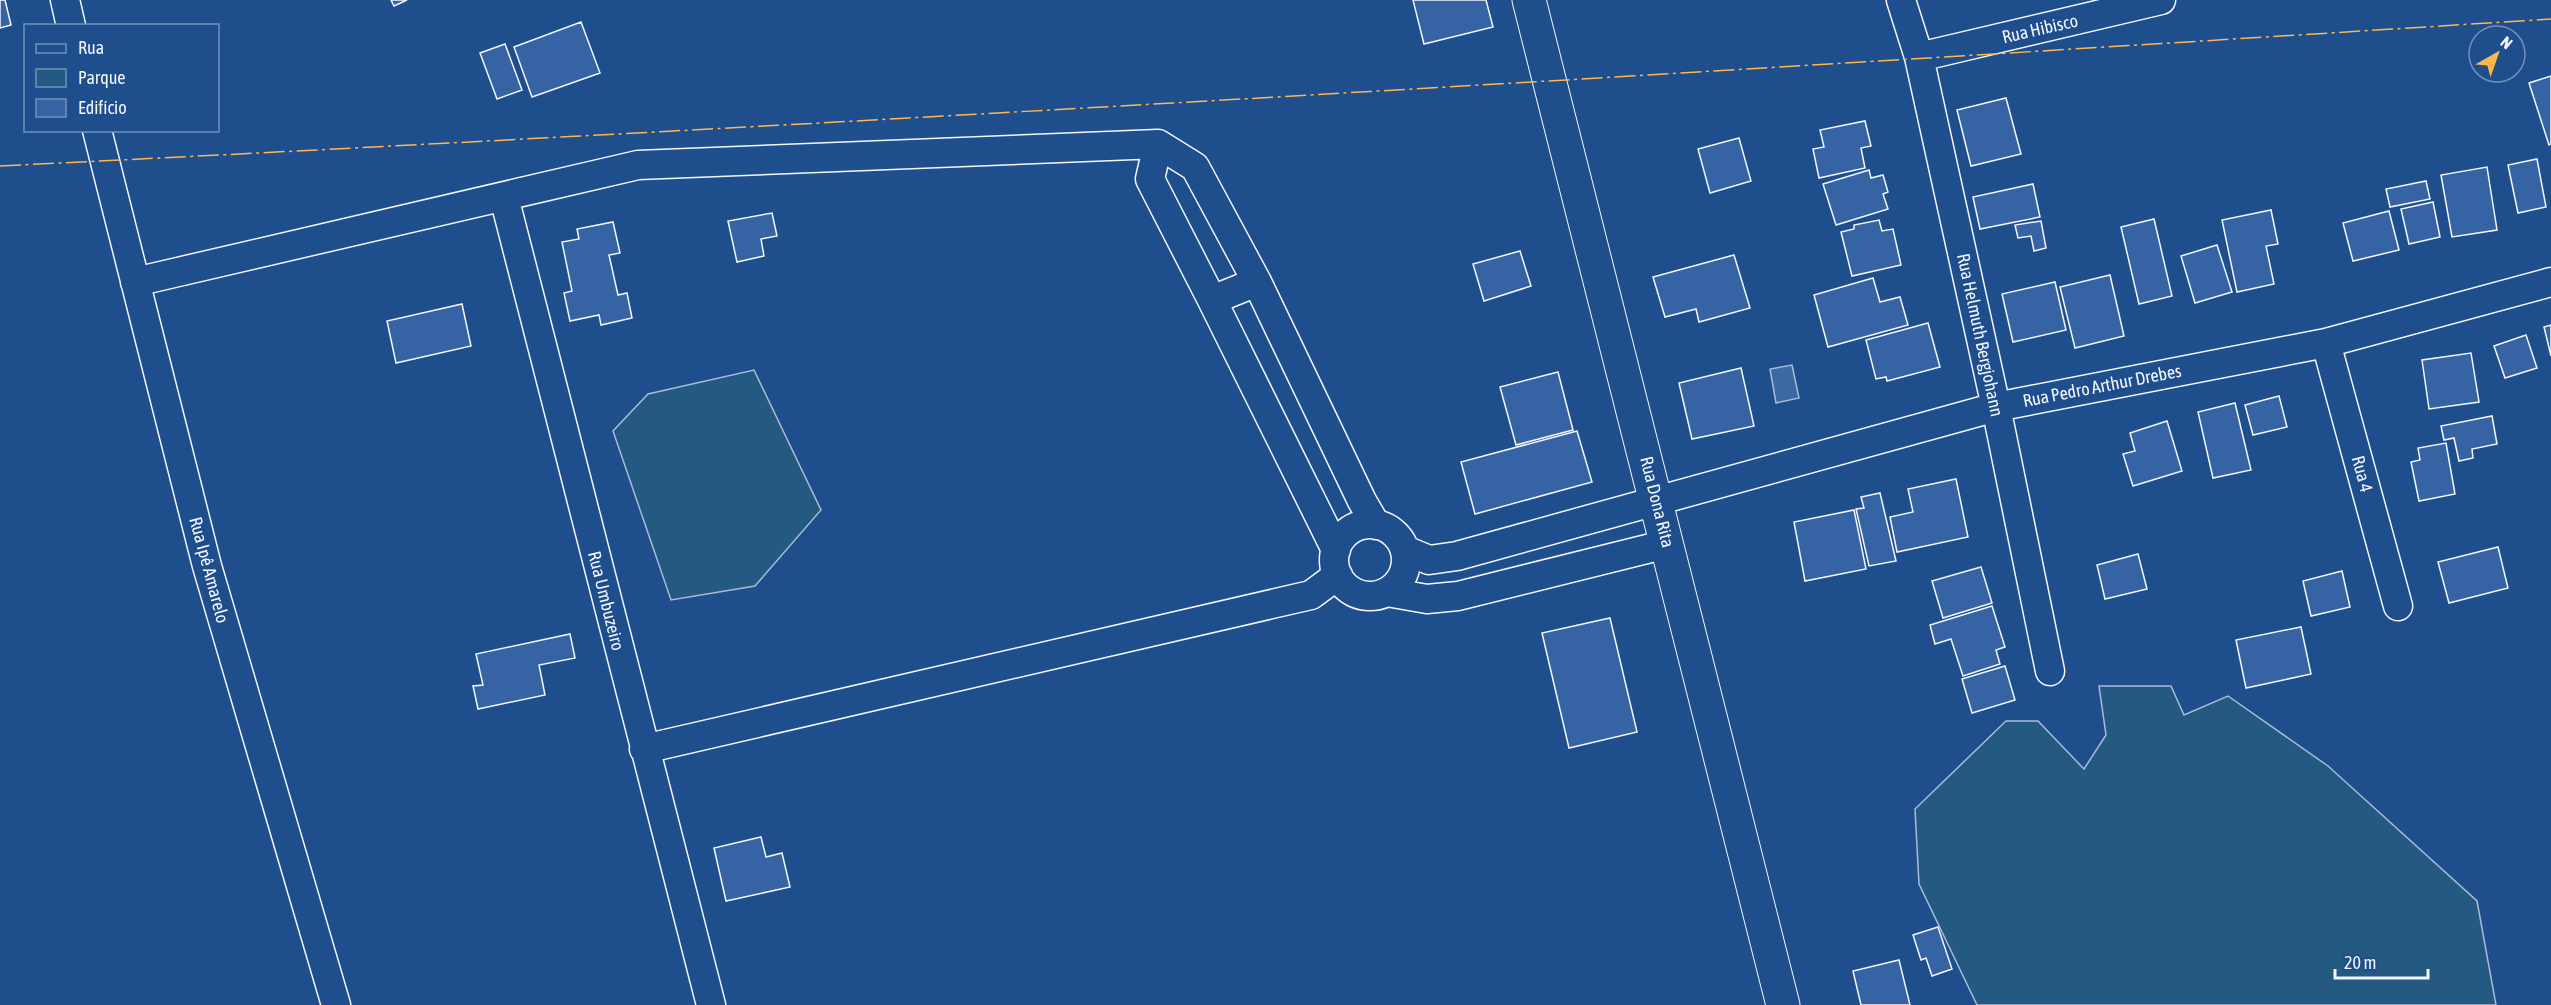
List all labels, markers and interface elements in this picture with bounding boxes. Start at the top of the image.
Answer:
street label: Rua Hibisco [2000,10,2080,47]
legend [24,24,219,132]
north arrow [2467,24,2527,84]
text: N [2497,33,2516,52]
text: Rua [78,37,104,58]
text: Parque [78,67,126,88]
text: Edifício [78,97,127,118]
street label: Rua Helmuth Bergjohann [1953,251,2008,418]
street label: Rua Pedro Arthur Drebes [2021,360,2183,411]
street label: Rua 4 [2348,453,2377,494]
street label: Rua Dona Rita [1636,454,1679,550]
street label: Rua Ipê Amarelo [185,515,234,625]
street label: Rua Umbuzeiro [584,549,629,653]
scale bar [2335,942,2428,980]
text: 20 m [2344,952,2376,973]

